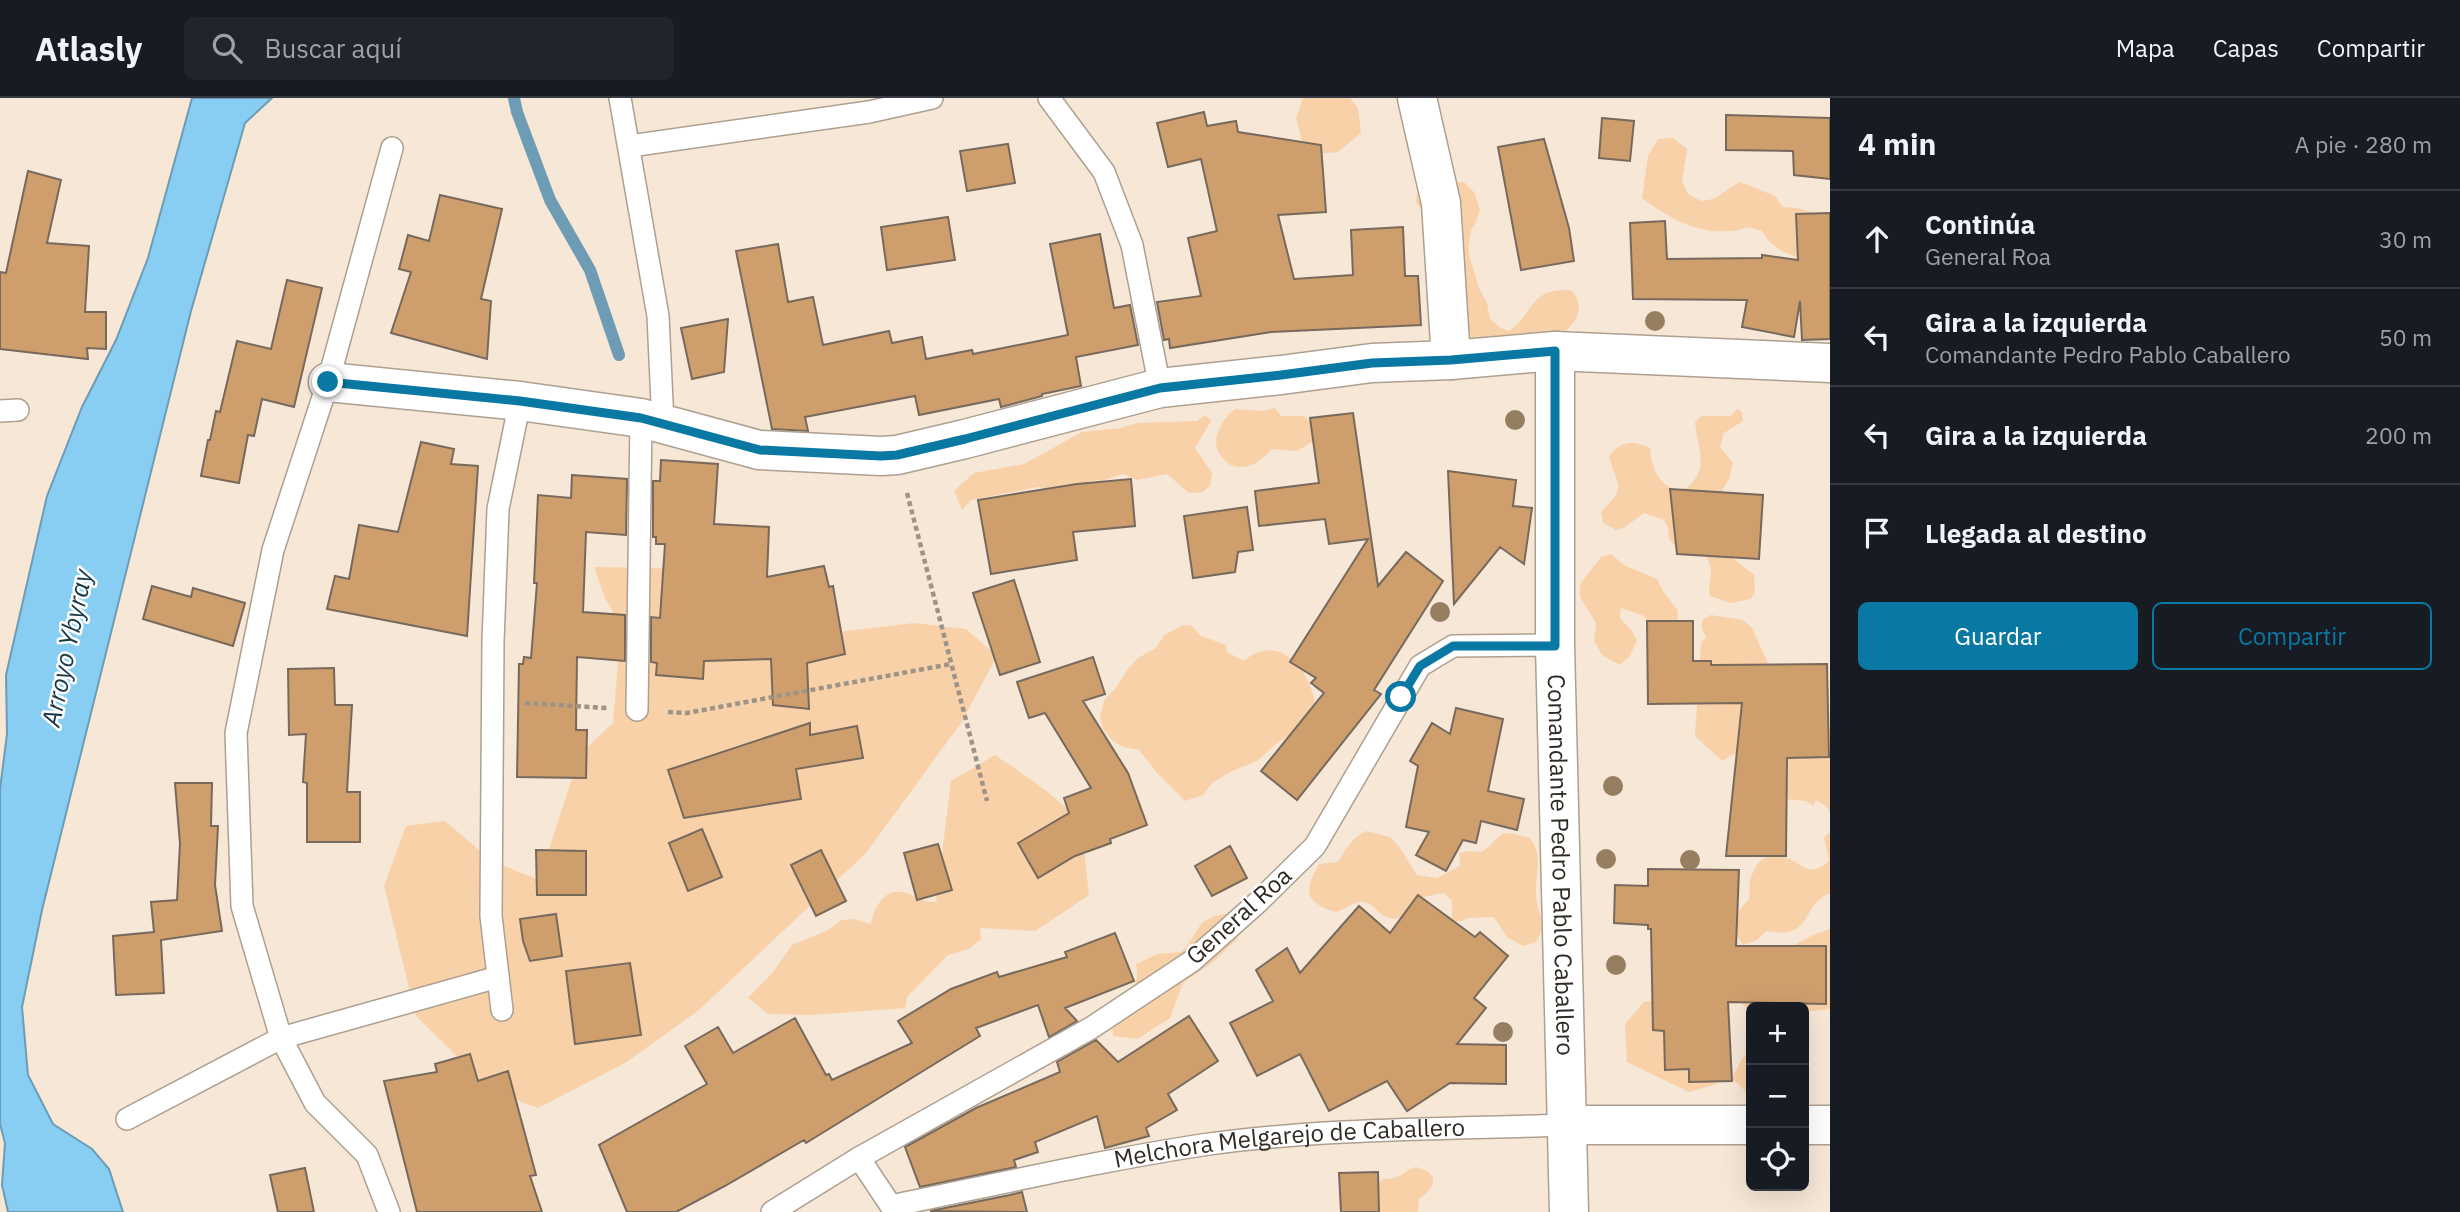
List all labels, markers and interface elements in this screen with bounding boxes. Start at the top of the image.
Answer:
search box [184,17,674,80]
text: Atlasly [35,27,142,70]
icon: search [208,29,246,67]
text: Buscar aquí [264,31,402,65]
text: Mapa [2116,32,2175,64]
text: Capas [2213,32,2279,64]
text: Compartir [2317,32,2425,64]
text: 4 min [1858,124,1936,163]
text: A pie · 280 m [2295,129,2432,159]
text: Continúa [1925,207,2035,241]
icon: ahead [1858,220,1896,258]
text: 30 m [2379,224,2432,254]
text: General Roa [1925,241,2051,271]
text: Gira a la izquierda [1925,305,2147,339]
icon: left [1858,318,1896,356]
text: 50 m [2379,322,2432,352]
text: Comandante Pedro Pablo Caballero [1925,339,2291,369]
route end [312,366,343,397]
icon: left [1858,416,1896,454]
text: Gira a la izquierda [1925,418,2147,452]
text: 200 m [2365,420,2432,450]
icon: arrive [1858,514,1896,552]
text: Llegada al destino [1925,516,2147,550]
water label: Arroyo Ybyray [33,565,100,731]
button: Guardar [1858,602,2138,670]
button: Compartir [2152,602,2432,670]
street label: Comandante Pedro Pablo Caballero [1541,674,1582,1056]
route start [1385,681,1416,712]
street label: General Roa [1179,859,1298,971]
map controls [1746,1002,1809,1191]
button: + [1746,1002,1809,1065]
button: − [1746,1065,1809,1128]
street label: Melchora Melgarejo de Caballero [1111,1111,1465,1175]
button: locate [1746,1128,1809,1191]

